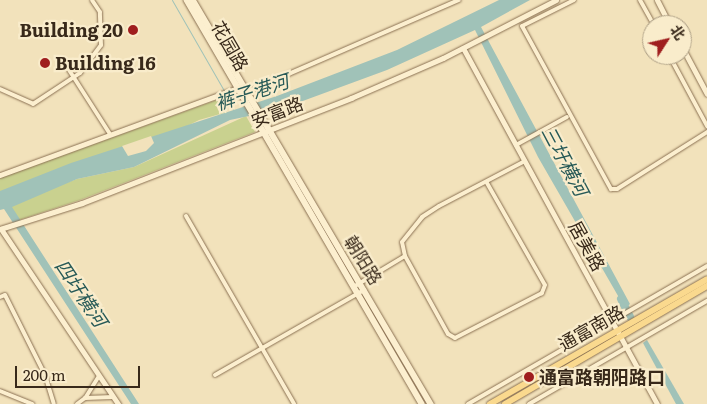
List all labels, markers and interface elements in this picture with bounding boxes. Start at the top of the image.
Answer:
north arrow [642,15,692,65]
street label: 花园路 [207,17,253,75]
place label: Building 20 [19,19,123,41]
text: 北 [666,21,691,43]
marker: Building 20 [127,24,139,36]
place label: Building 16 [55,52,156,74]
marker: Building 16 [39,57,51,69]
water label: 裤子港河 [212,69,292,115]
street label: 安富路 [248,92,306,132]
water label: 三圩横河 [537,122,593,200]
street label: 居美路 [564,217,610,275]
street label: 朝阳路 [340,231,386,289]
water label: 四圩横河 [50,255,112,331]
street label: 通富南路 [554,301,628,355]
scale bar [18,356,142,388]
text: 200 m [23,363,66,386]
place label: 通富路朝阳路口 [539,366,665,388]
marker: 通富路朝阳路口 [523,371,535,383]

